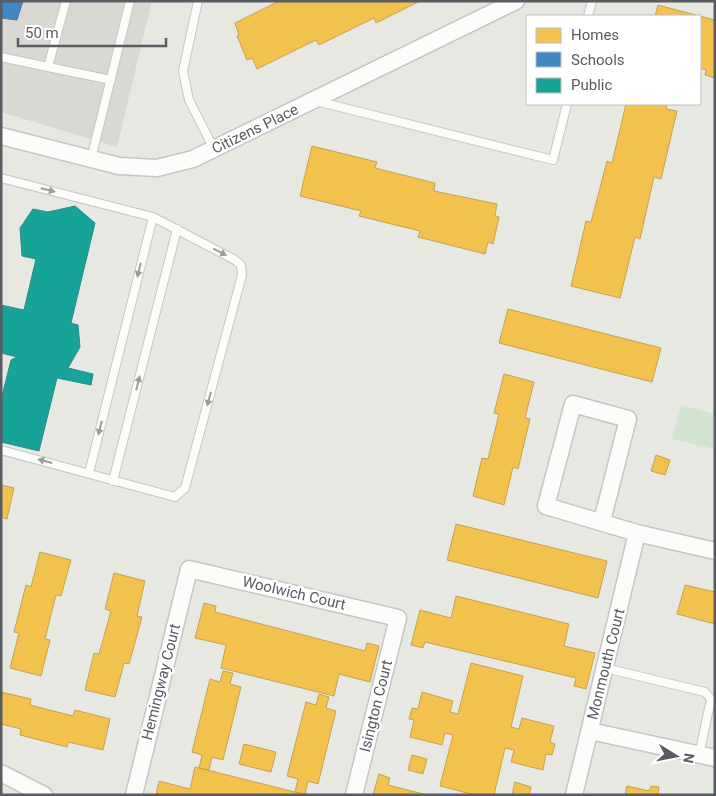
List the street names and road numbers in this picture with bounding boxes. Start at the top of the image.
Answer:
street label: Citizens Place [209,100,301,158]
street label: Woolwich Court [241,572,348,614]
street label: Monmouth Court [584,607,629,721]
street label: Hemingway Court [138,622,184,742]
street label: Isington Court [356,658,396,754]

